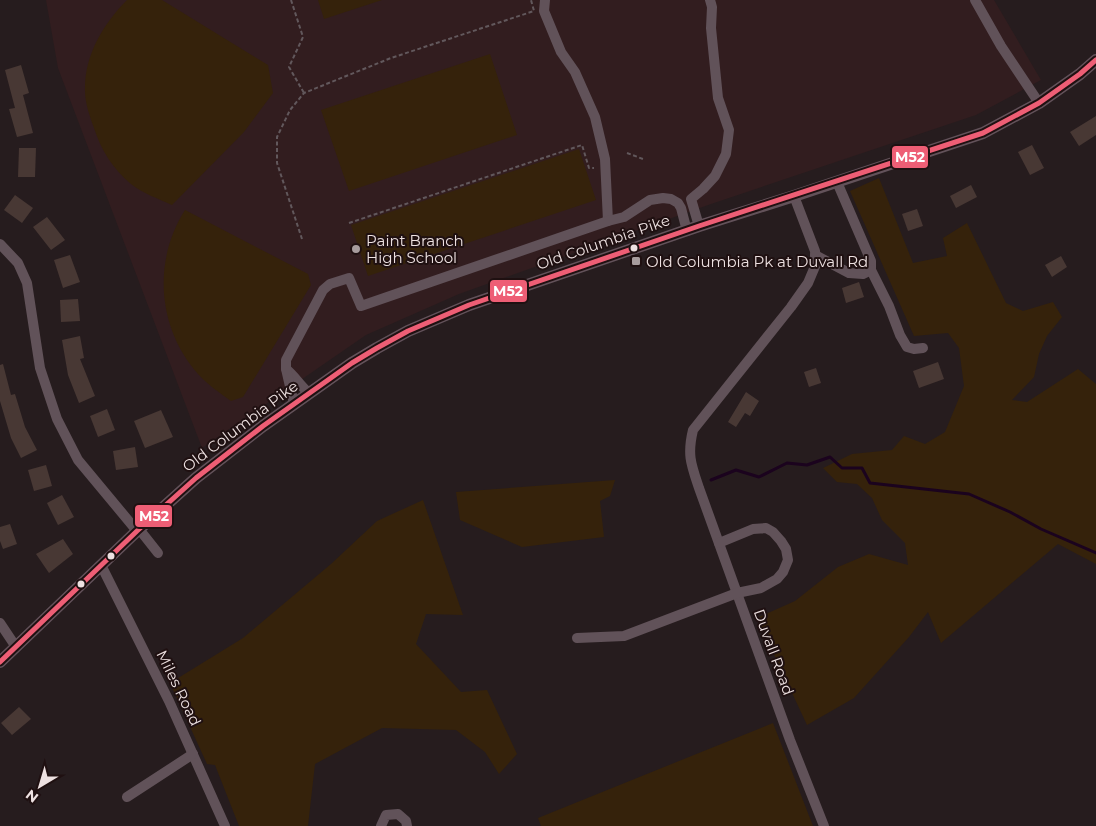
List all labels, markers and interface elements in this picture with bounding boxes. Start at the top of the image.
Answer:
line badge: M52 [891,145,929,169]
text: M52 [895,148,925,166]
street label: Old Columbia Pike [534,210,672,274]
place label: Paint Branch High School [366,231,464,267]
marker: Paint Branch High School [350,243,362,255]
unlabelled marker [629,243,639,253]
place label: Old Columbia Pk at Duvall Rd [646,252,868,271]
marker: Old Columbia Pk at Duvall Rd [630,255,642,267]
line badge: M52 [489,279,528,303]
text: M52 [493,282,523,300]
street label: Old Columbia Pike [178,376,302,476]
line badge: M52 [134,504,173,528]
text: M52 [139,507,169,525]
unlabelled marker [106,551,116,561]
unlabelled marker [76,579,86,589]
street label: Duvall Road [750,606,798,698]
street label: Miles Road [153,647,205,729]
north arrow [15,761,65,811]
text: N [22,786,42,807]

